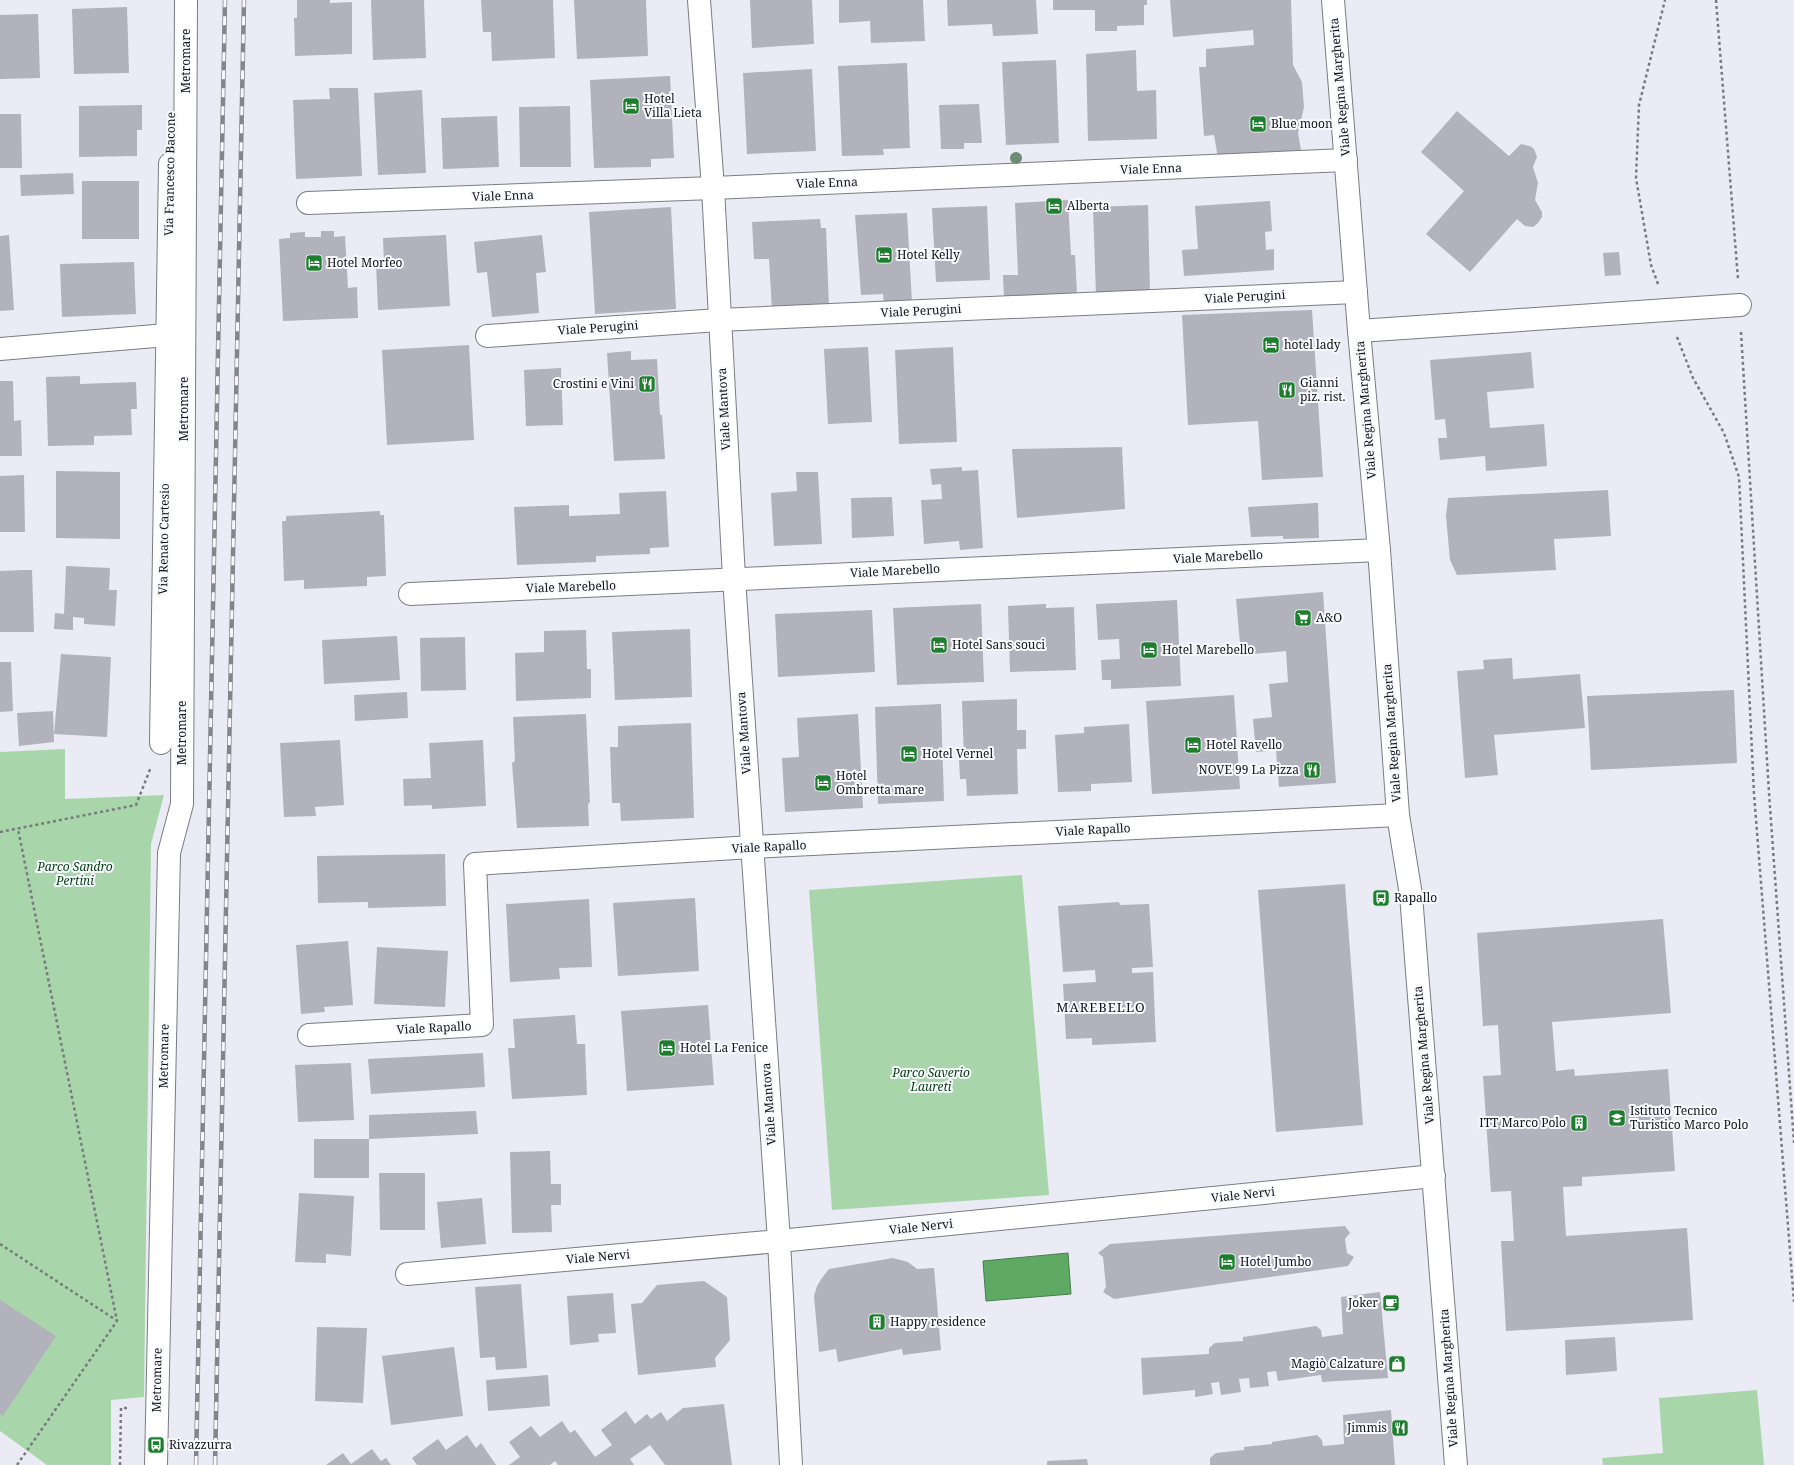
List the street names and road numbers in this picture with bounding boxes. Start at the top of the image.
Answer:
street label: Viale Regina Margherita [1325,17,1354,157]
street label: Metromare [177,29,194,93]
street label: Via Francesco Bacone [160,112,179,236]
street label: Viale Enna [1120,159,1182,178]
street label: Viale Enna [796,173,858,192]
street label: Viale Enna [472,186,534,205]
street label: Viale Perugini [1204,286,1286,307]
street label: Viale Perugini [880,300,962,321]
street label: Viale Perugini [557,316,639,339]
street label: Viale Regina Margherita [1351,340,1380,480]
street label: Viale Mantova [713,367,734,451]
street label: Metromare [175,377,192,441]
street label: Via Renato Cartesio [154,483,173,595]
street label: Viale Marebello [1172,546,1264,567]
street label: Viale Marebello [849,560,941,581]
street label: Viale Marebello [526,576,616,597]
street label: Viale Regina Margherita [1378,663,1405,803]
street label: Viale Mantova [732,691,755,775]
street label: Metromare [173,701,190,765]
street label: Viale Rapallo [1055,819,1131,840]
street label: Viale Rapallo [731,836,807,857]
street label: Viale Regina Margherita [1409,985,1438,1125]
street label: Viale Rapallo [396,1017,472,1038]
street label: Metromare [154,1024,173,1088]
street label: Viale Mantova [757,1062,780,1146]
street label: Viale Nervi [1210,1183,1276,1206]
street label: Viale Nervi [888,1215,954,1238]
street label: Viale Nervi [565,1245,631,1268]
street label: Viale Regina Margherita [1435,1308,1462,1448]
street label: Metromare [147,1348,166,1412]

